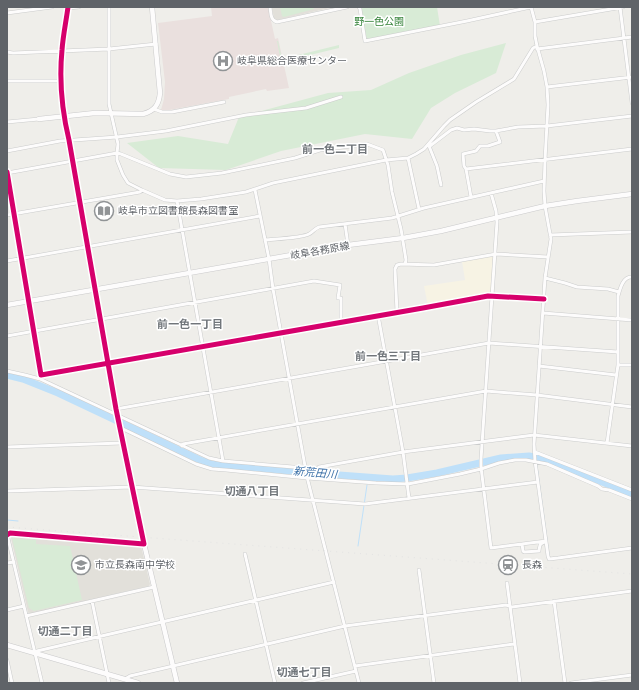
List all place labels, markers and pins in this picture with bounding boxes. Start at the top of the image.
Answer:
hospital icon: 岐阜県総合医療センター [212,50,234,72]
place label: 岐阜県総合医療センター [237,55,347,67]
library icon: 岐阜市立図書館長森図書室 [93,200,115,222]
place label: 岐阜市立図書館長森図書室 [118,205,238,217]
school or university icon: 市立長森南中学校 [70,554,92,576]
station icon: 長森 [497,554,519,576]
place label: 市立長森南中学校 [95,559,175,571]
place label: 長森 [522,559,542,571]

